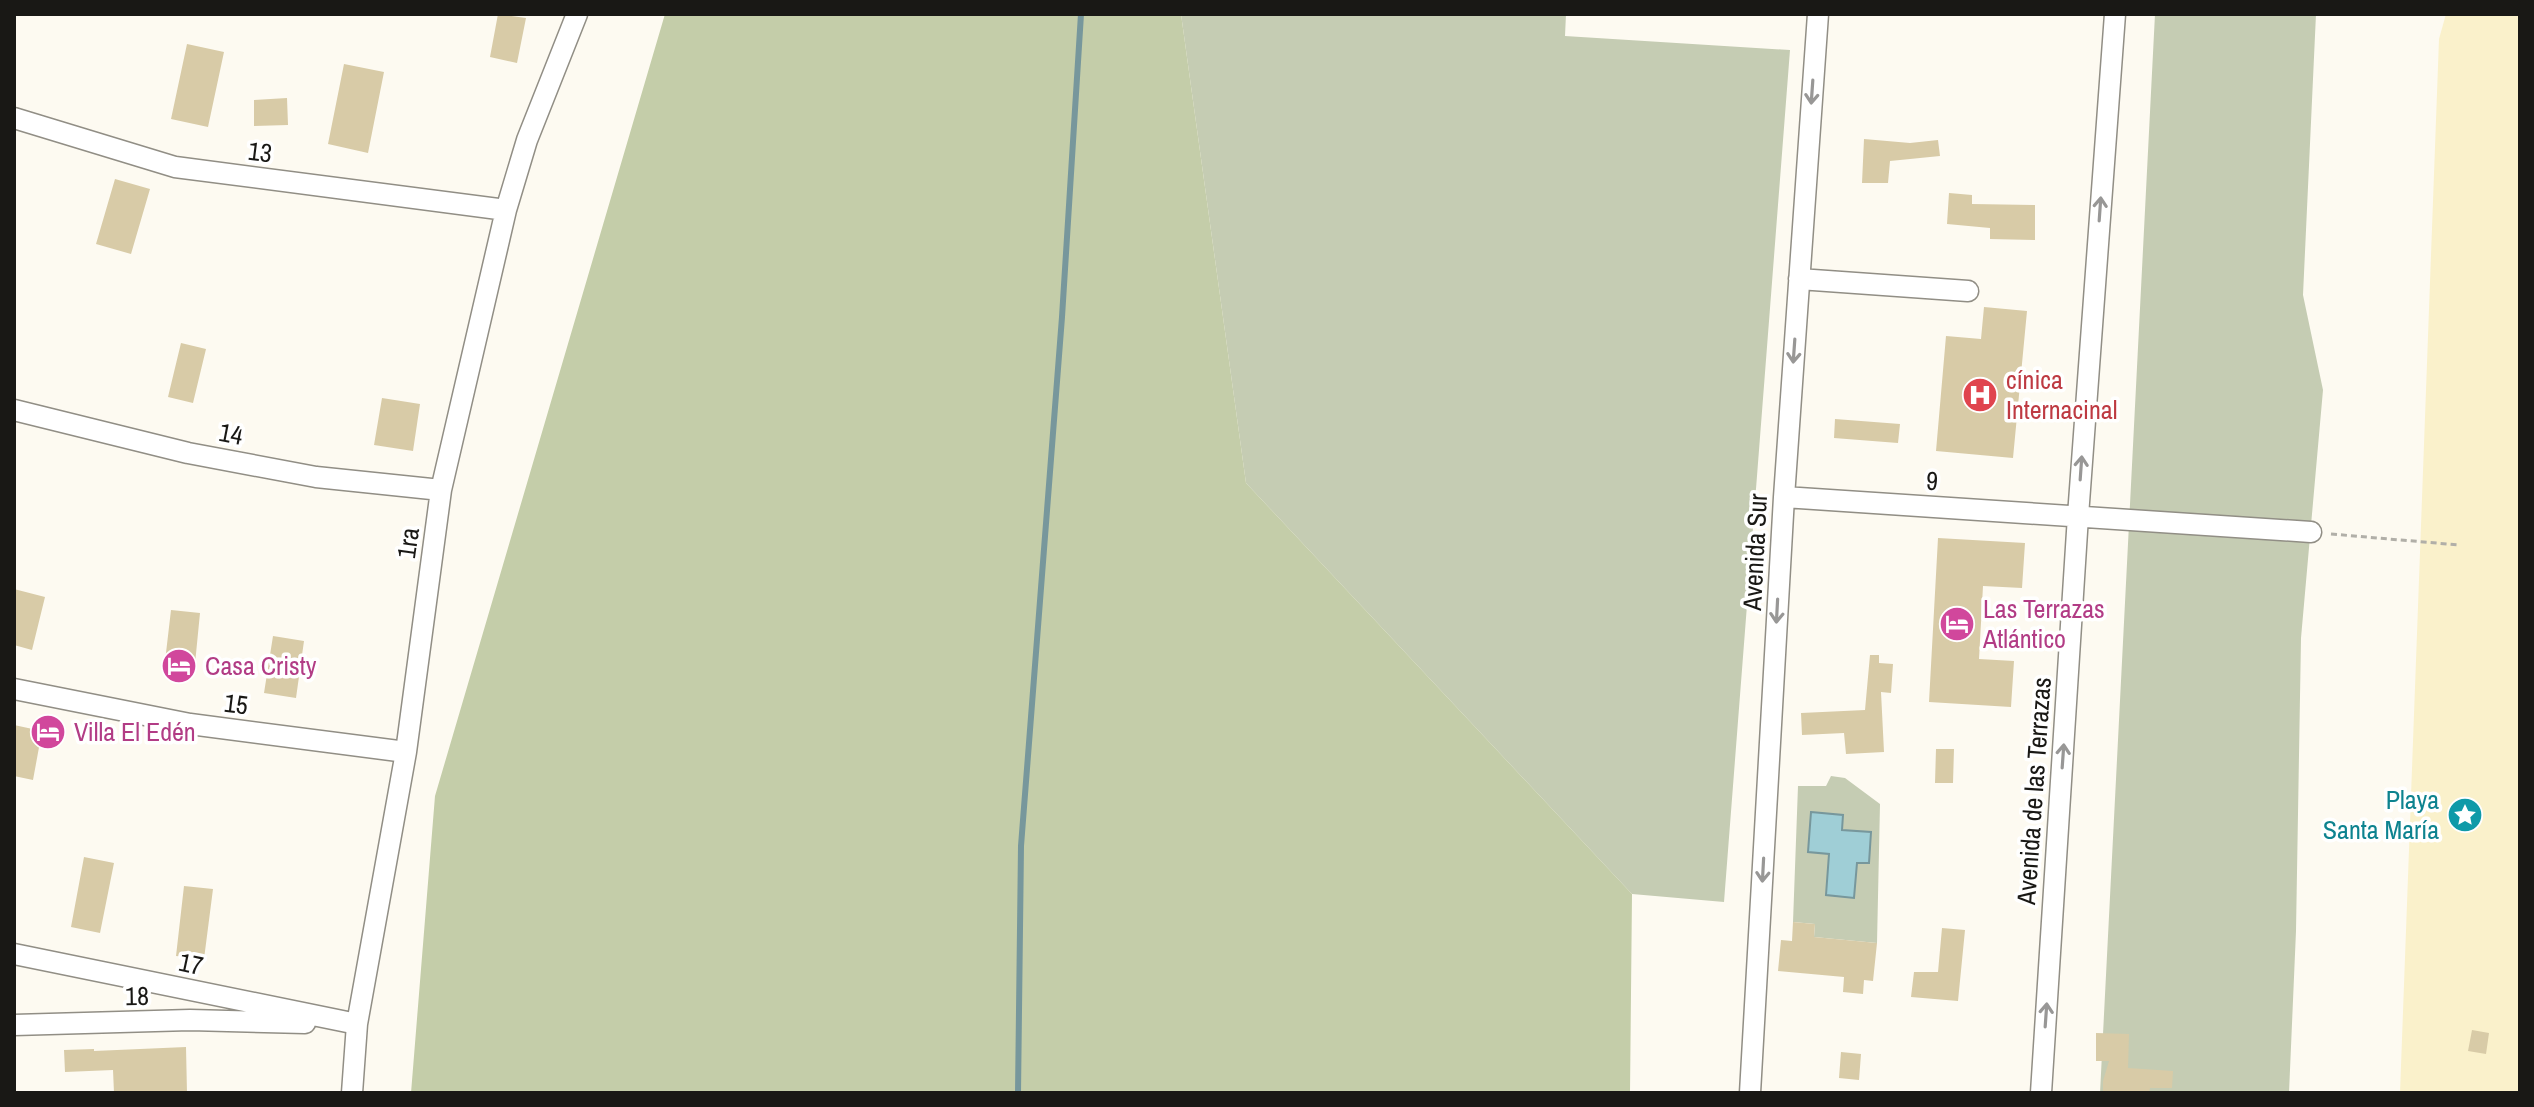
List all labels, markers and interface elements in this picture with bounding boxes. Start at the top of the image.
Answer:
one-way arrow [1804,78,1819,105]
street label: 13 [246,133,274,170]
one-way arrow [2093,196,2108,223]
one-way arrow [1786,337,1801,364]
place label: cínica Internacinal [2006,362,2117,427]
hospital icon: cínica Internacinal [1961,376,1999,414]
street label: 14 [216,414,246,453]
one-way arrow [2074,455,2089,482]
street label: 9 [1925,463,1939,498]
street label: Avenida Sur [1734,493,1775,612]
street label: 1ra [388,525,427,561]
place label: Las Terrazas Atlántico [1982,591,2105,656]
one-way arrow [1770,597,1785,624]
hotel icon: Las Terrazas Atlántico [1938,605,1976,643]
hotel icon: Casa Cristy [160,647,198,685]
place label: Casa Cristy [205,648,317,683]
street label: Avenida de las Terrazas [2008,676,2059,907]
street label: 15 [222,685,250,722]
hotel icon: Villa El Edén [29,713,67,751]
place label: Villa El Edén [74,714,196,749]
one-way arrow [2055,743,2070,770]
place label: Playa Santa María [2323,782,2439,847]
place icon: Playa Santa María [2446,796,2484,834]
one-way arrow [1755,856,1770,883]
street label: 17 [176,944,206,983]
street label: 18 [125,978,149,1013]
one-way arrow [2039,1002,2054,1029]

